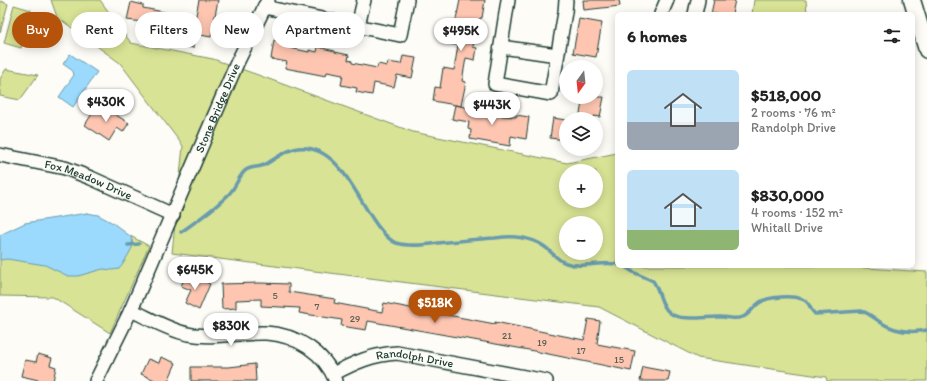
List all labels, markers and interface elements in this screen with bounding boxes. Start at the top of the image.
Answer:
chip: Buy [12,12,63,48]
chip: Rent [71,12,127,48]
chip: Filters [135,12,202,48]
chip: New [210,12,264,48]
chip: Apartment [272,12,365,48]
pin: $495K [433,18,489,52]
text: $495K [443,23,479,38]
icon: filters [881,25,903,47]
text: 6 homes [627,26,687,46]
north arrow [559,60,603,104]
map controls [559,60,603,260]
street label: Stone Bridge Drive [192,61,243,155]
text: $518,000 [751,85,821,105]
icon: home [659,86,707,134]
pin: $430K [78,89,134,123]
pin: $443K [464,92,520,126]
text: $430K [87,94,125,109]
text: $443K [473,97,511,112]
text: 2 rooms · 76 m² [751,105,836,120]
button: layers [559,112,603,156]
text: Randolph Drive [751,120,836,135]
street label: Fox Meadow Drive [43,157,134,203]
button: + [559,164,603,208]
text: $830,000 [751,185,824,205]
icon: home [659,186,707,234]
text: 4 rooms · 152 m² [751,205,843,220]
button: − [559,216,603,260]
text: Whitall Drive [751,220,823,235]
pin: $645K [167,257,223,291]
text: $645K [177,262,213,277]
house number: 5 [272,289,278,302]
pin: $518K [407,290,463,324]
text: $518K [418,295,452,310]
house number: 7 [315,300,320,313]
house number: 29 [350,312,360,325]
pin: $830K [203,313,259,347]
text: $830K [212,318,250,333]
house number: 21 [502,329,512,342]
house number: 19 [537,336,547,349]
house number: 17 [576,344,586,357]
street label: Randolph Drive [375,346,455,371]
house number: 15 [614,353,624,366]

